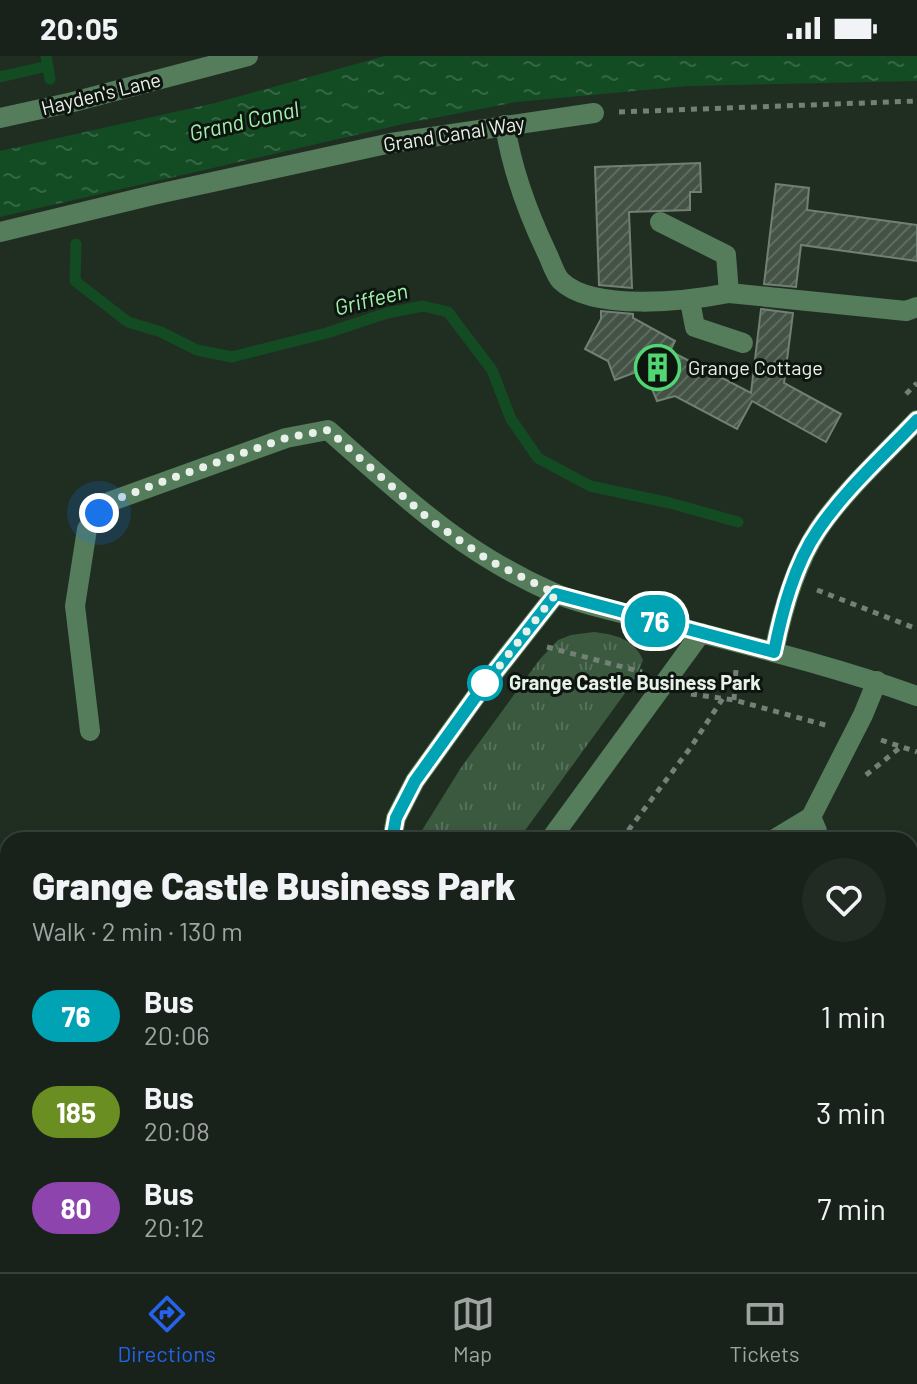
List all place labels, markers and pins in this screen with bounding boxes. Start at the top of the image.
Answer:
building icon: Grange Cottage [633,344,681,392]
place label: Grange Cottage [688,355,823,379]
marker: Grange Castle Business Park [468,666,502,700]
place label: Grange Castle Business Park [509,670,761,694]

